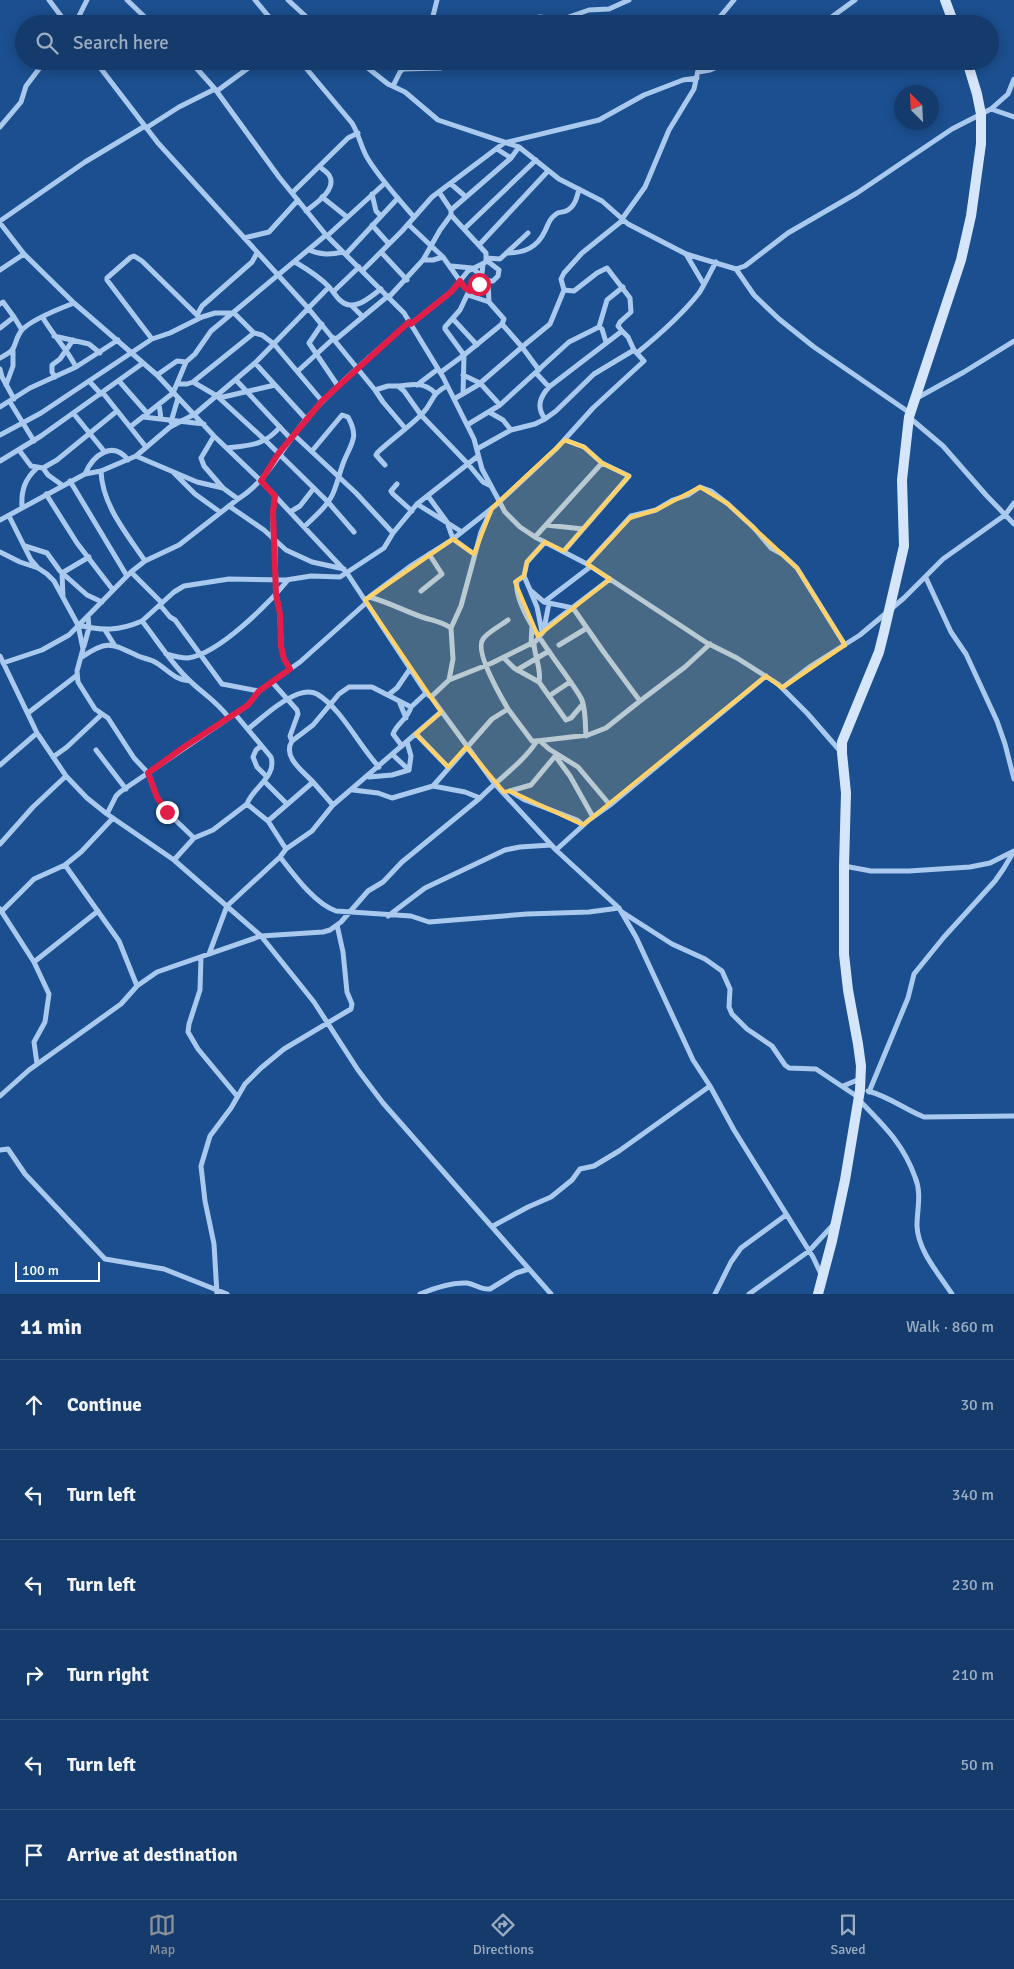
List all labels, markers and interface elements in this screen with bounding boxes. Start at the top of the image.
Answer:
search box [15,15,999,70]
icon: search [33,29,61,57]
text: Search here [73,31,169,55]
north arrow [894,85,939,130]
route start [468,273,491,296]
route end [156,801,179,824]
scale bar [15,1259,100,1282]
text: 100 m [22,1262,59,1279]
text: 11 min [20,1314,82,1340]
text: Walk · 860 m [906,1317,994,1337]
icon: ahead [20,1391,48,1419]
text: Continue [67,1393,142,1417]
text: 30 m [960,1395,994,1415]
icon: left [20,1481,48,1509]
text: Turn left [67,1483,136,1507]
text: 340 m [952,1485,994,1505]
icon: left [20,1571,48,1599]
text: Turn left [67,1573,136,1597]
text: 230 m [952,1575,994,1595]
icon: right [20,1661,48,1689]
text: Turn right [67,1663,149,1687]
text: 210 m [952,1665,994,1685]
icon: left [20,1751,48,1779]
text: Turn left [67,1753,136,1777]
text: 50 m [960,1755,994,1775]
icon: arrive [20,1841,48,1869]
text: Arrive at destination [67,1843,238,1867]
tab: Map [148,1911,176,1958]
tab: Directions [473,1911,534,1958]
tab: Saved [830,1911,866,1958]

